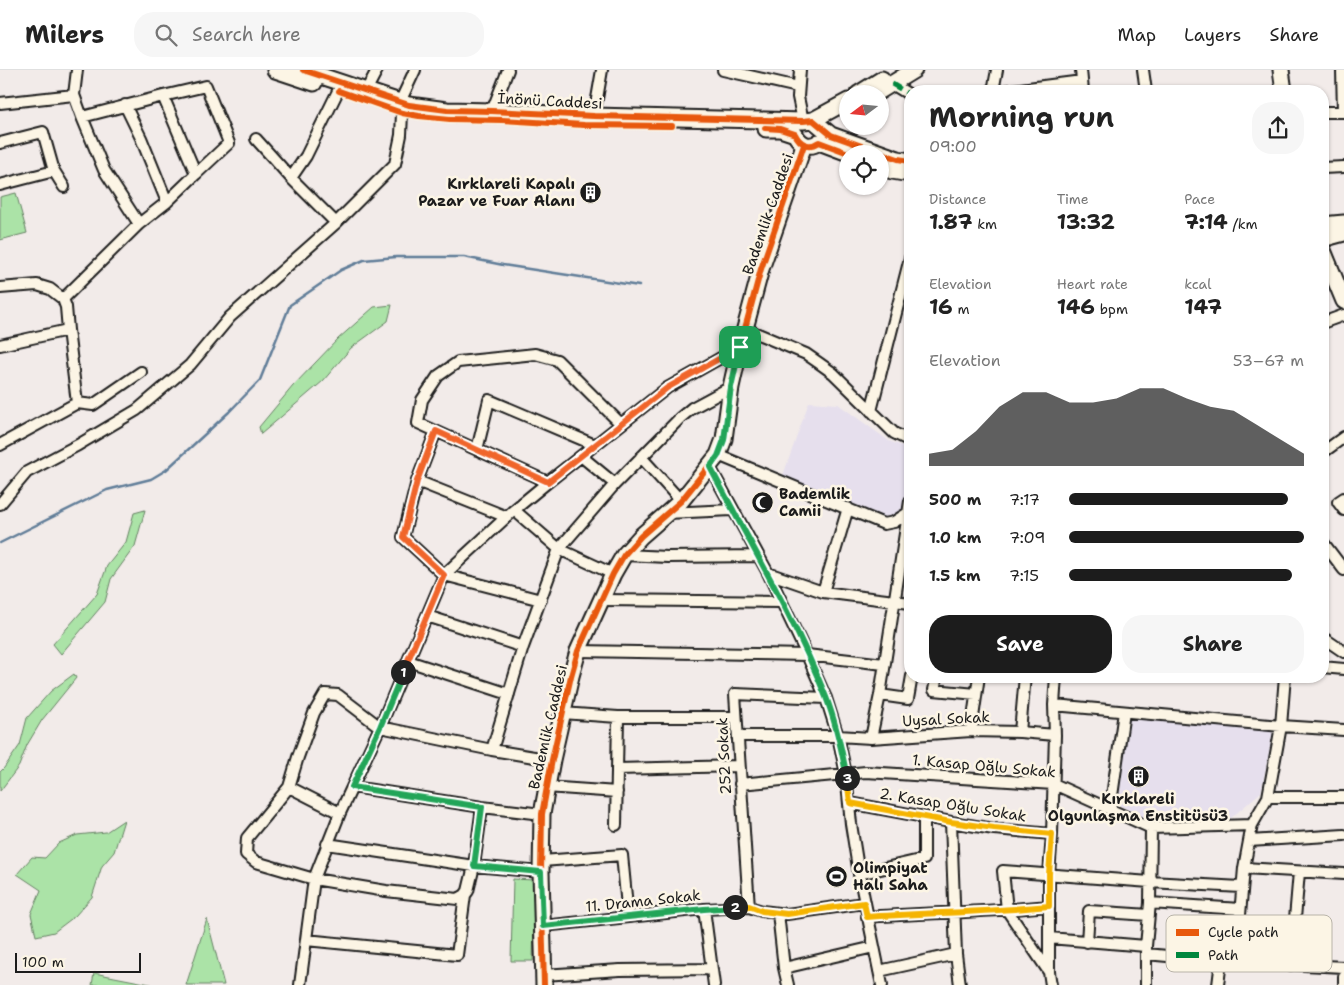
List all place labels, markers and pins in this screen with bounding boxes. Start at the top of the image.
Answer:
place label: Kırklareli Kapalı Pazar ve Fuar Alanı [418,174,575,211]
building icon: Kırklareli Kapalı Pazar ve Fuar Alanı [579,181,603,205]
pin [719,326,761,368]
place label: Bademlik Camii [779,484,851,521]
mosque icon: Bademlik Camii [751,491,775,515]
pin: 1 [390,660,416,684]
building icon: Kırklareli Olgunlaşma Enstitüsü3 [1126,764,1150,788]
pin: 3 [834,766,860,790]
place label: Kırklareli Olgunlaşma Enstitüsü3 [1048,789,1228,826]
place label: Olimpiyat Halı Saha [853,858,929,895]
sports icon: Olimpiyat Halı Saha [825,865,849,889]
pin: 2 [722,894,748,920]

